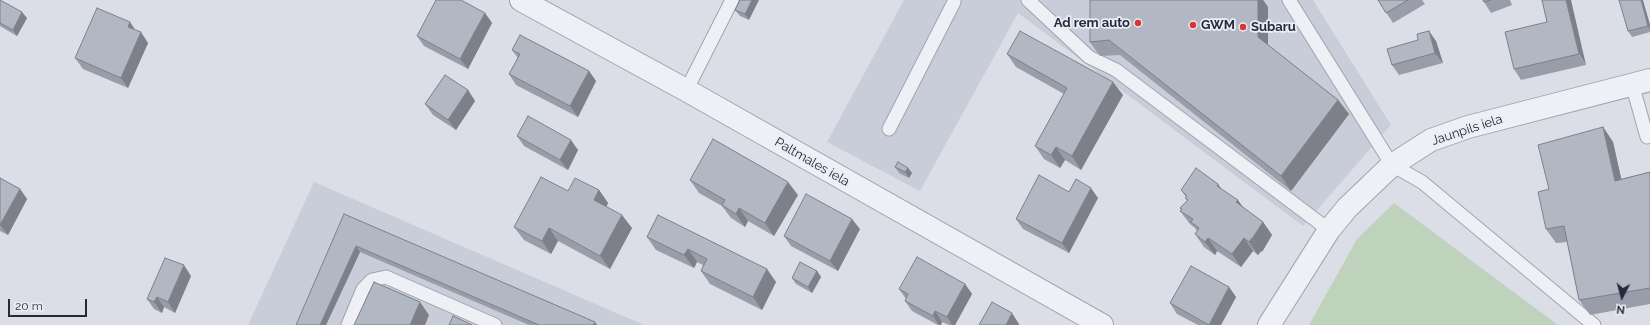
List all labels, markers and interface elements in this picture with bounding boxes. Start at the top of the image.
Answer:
place label: Ad rem auto [1054,15,1130,31]
place label: GWM [1201,17,1235,33]
marker: Ad rem auto [1133,18,1143,28]
place label: Subaru [1251,19,1296,35]
marker: GWM [1188,20,1198,30]
marker: Subaru [1238,22,1248,32]
street label: Jaunpils iela [1430,111,1504,149]
street label: Paltmales iela [772,134,852,190]
north arrow [1602,277,1642,317]
scale bar [10,291,89,317]
text: 20 m [15,299,43,313]
text: N [1616,303,1626,316]

